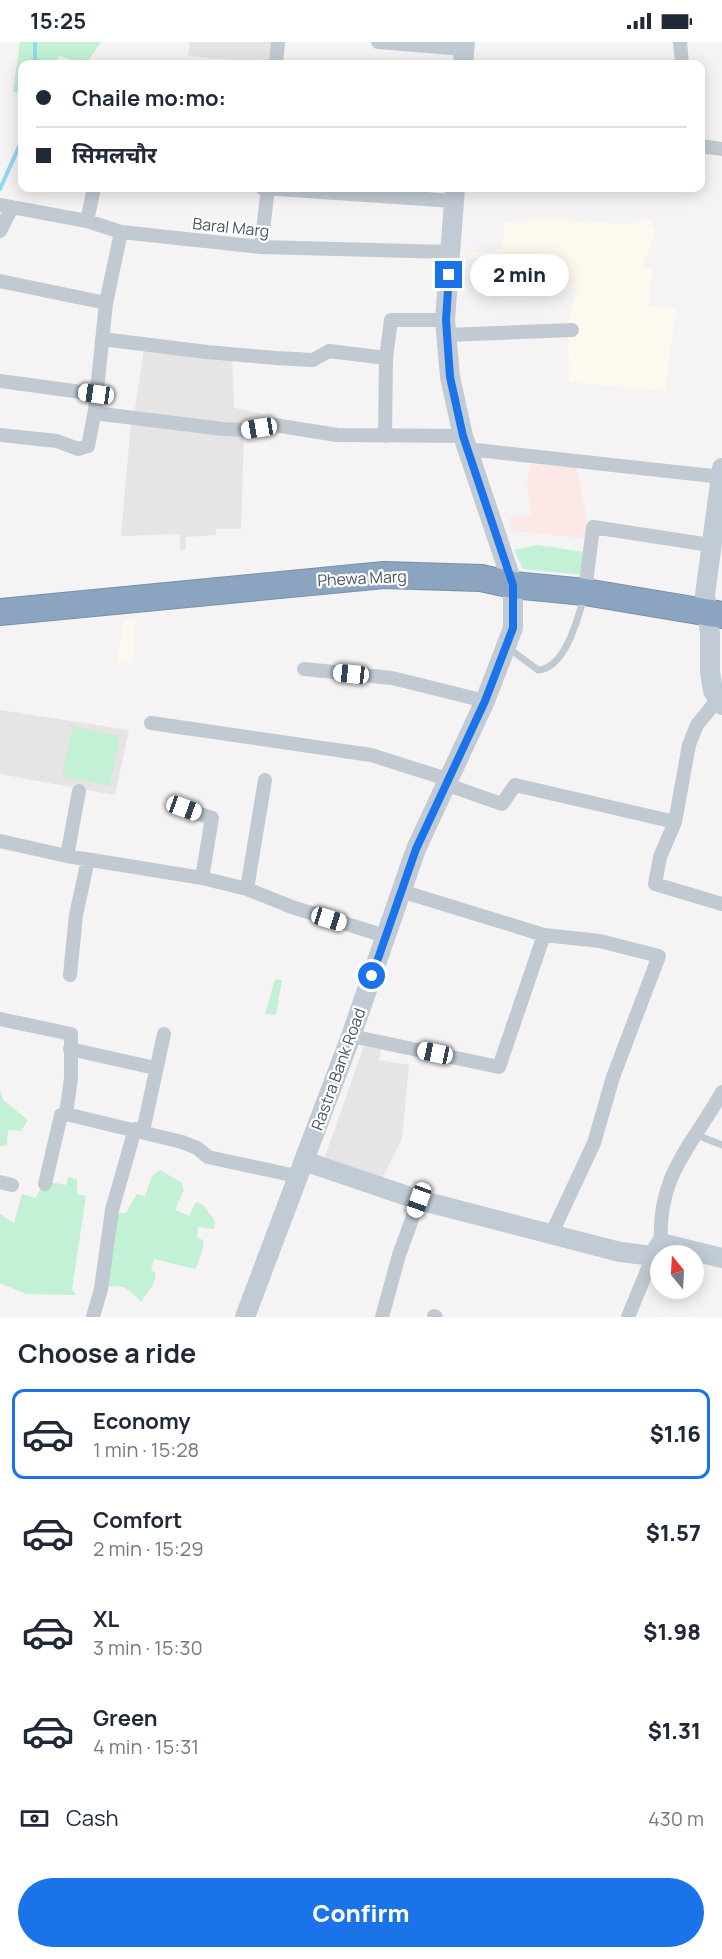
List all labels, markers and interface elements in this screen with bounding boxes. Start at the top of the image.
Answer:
text: 15:25 [30,6,86,36]
text: Chaile mo:mo: [72,83,226,113]
text: सिमलचौर [72,140,157,170]
street label: Baral Marg [191,212,271,242]
callout: 2 min [470,254,569,296]
route end [435,261,462,288]
text: 2 min [493,261,546,288]
car [77,383,115,405]
car [240,416,278,440]
street label: Phewa Marg [317,565,407,591]
car [332,663,370,685]
car [164,793,204,823]
car [309,905,349,933]
route start [358,962,385,989]
street label: Rastra Bank Road [306,1005,370,1133]
car [416,1040,454,1066]
car [404,1180,434,1220]
north arrow [650,1245,704,1299]
map controls [650,1245,704,1299]
text: Choose a ride [18,1334,196,1371]
text: Economy [93,1406,191,1436]
icon: car [21,1407,75,1461]
text: $1.16 [650,1419,701,1449]
text: 1 min · 15:28 [93,1436,199,1463]
text: Comfort [93,1505,182,1535]
icon: car [21,1506,75,1560]
text: $1.57 [646,1518,701,1548]
text: 2 min · 15:29 [93,1535,204,1562]
text: XL [93,1604,119,1634]
icon: car [21,1605,75,1659]
text: $1.98 [643,1617,701,1647]
text: 3 min · 15:30 [93,1634,203,1661]
text: Green [93,1703,158,1733]
icon: car [21,1704,75,1758]
text: $1.31 [648,1716,701,1746]
text: 4 min · 15:31 [93,1733,199,1760]
icon: cash [18,1802,51,1835]
text: Cash [66,1803,119,1833]
text: 430 m [648,1805,704,1832]
button: Confirm [18,1878,704,1947]

